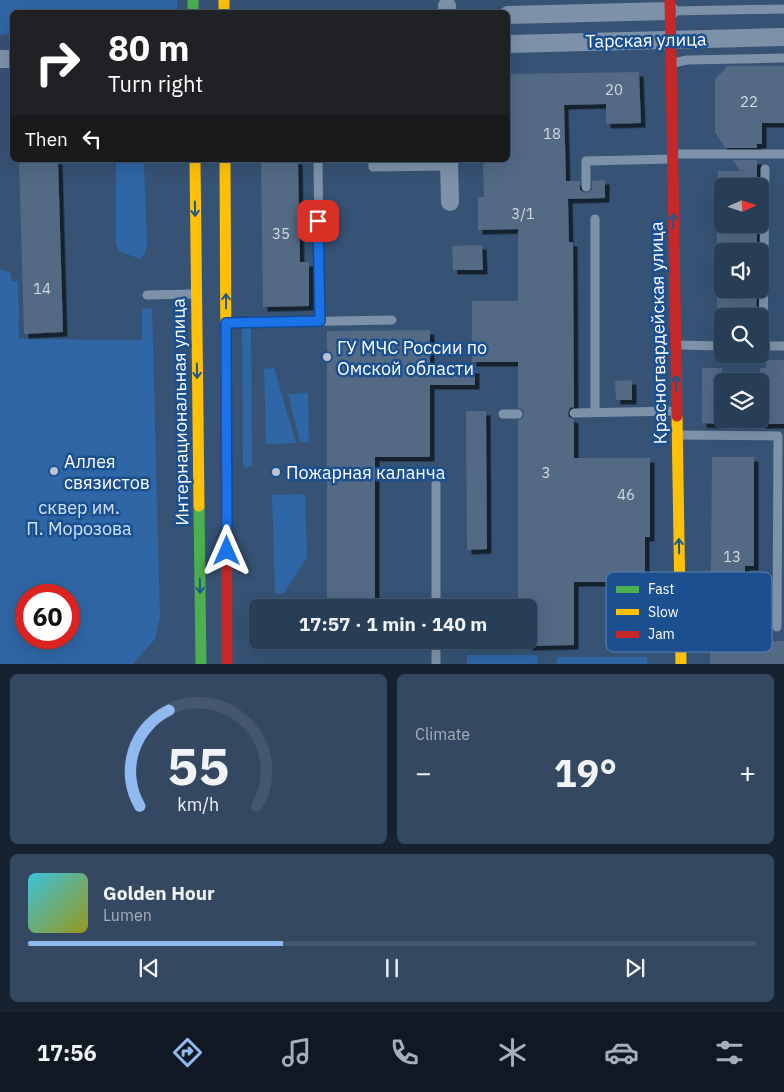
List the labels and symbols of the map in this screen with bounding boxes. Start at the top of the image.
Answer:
street label: Тарская улица [585,27,707,53]
house number: 20 [605,80,623,99]
house number: 22 [740,92,758,111]
house number: 18 [543,124,561,143]
north arrow [714,178,769,232]
one-way arrow [190,200,200,216]
pin [297,200,339,242]
house number: 3/1 [511,204,535,223]
one-way arrow [668,213,678,230]
street label: Красногвардейская улица [645,221,671,445]
house number: 35 [272,224,290,243]
house number: 14 [33,279,51,298]
one-way arrow [221,293,231,310]
street label: Интернациональная улица [167,298,193,526]
place label: ГУ МЧС России по Омской области [337,336,487,380]
marker: ГУ МЧС России по Омской области [321,351,333,363]
one-way arrow [192,362,202,379]
one-way arrow [671,376,681,392]
place label: Аллея связистов [64,450,150,494]
place label: Пожарная каланча [286,461,446,484]
house number: 3 [541,463,551,482]
marker: Аллея связистов [48,465,60,477]
marker: Пожарная каланча [270,466,282,478]
house number: 46 [617,485,635,504]
park label: сквер им. П. Морозова [26,496,132,540]
position arrow [200,524,252,576]
one-way arrow [674,538,684,554]
house number: 13 [723,547,741,566]
legend [606,572,772,652]
one-way arrow [195,578,205,594]
text: Fast [648,580,674,598]
speed limit sign: 60 [15,584,80,649]
text: Slow [648,603,679,621]
text: Jam [648,625,675,643]

